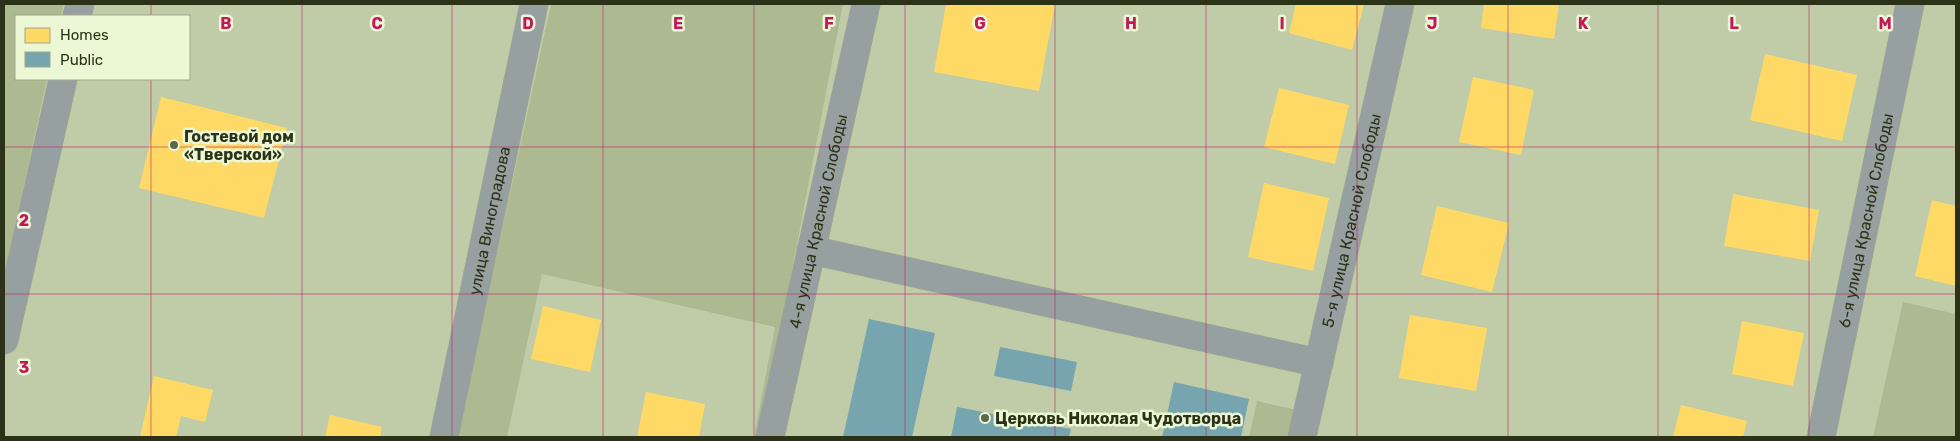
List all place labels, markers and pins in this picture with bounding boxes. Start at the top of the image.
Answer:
place label: Гостевой дом «Тверской» [184,127,294,164]
marker: Гостевой дом «Тверской» [168,139,180,151]
place label: Церковь Николая Чудотворца [995,409,1241,428]
marker: Церковь Николая Чудотворца [979,412,991,424]

